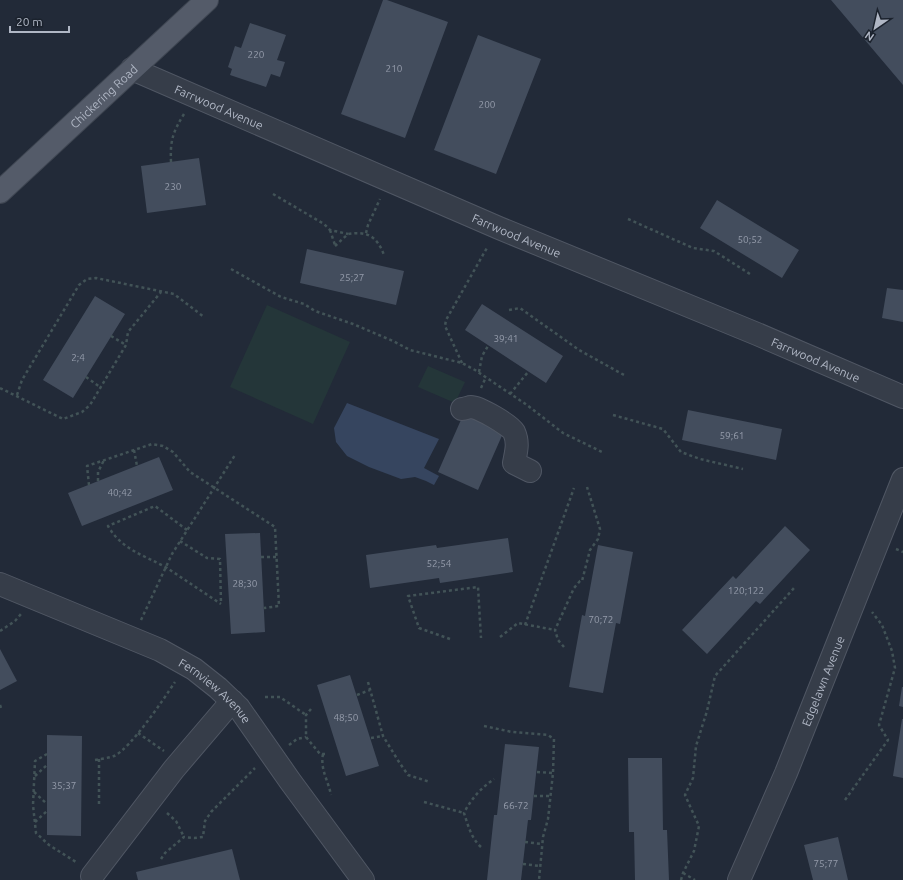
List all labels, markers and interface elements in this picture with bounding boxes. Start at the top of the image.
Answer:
scale bar [10,8,69,34]
north arrow [855,8,895,48]
text: 20 m [16,15,43,28]
text: N [863,29,876,44]
house number: 220 [248,49,265,60]
street label: Chickering Road [67,62,140,130]
house number: 210 [386,63,403,74]
street label: Farrwood Avenue [173,82,265,132]
house number: 200 [479,99,496,110]
house number: 230 [165,181,182,192]
street label: Farrwood Avenue [470,211,563,259]
house number: 50;52 [737,234,763,245]
house number: 25;27 [339,272,365,283]
house number: 39;41 [493,333,519,344]
street label: Farrwood Avenue [770,335,862,384]
house number: 2;4 [71,352,85,363]
house number: 59;61 [719,430,745,441]
house number: 40;42 [107,487,133,498]
house number: 52;54 [426,558,452,569]
house number: 28;30 [232,578,258,589]
house number: 120;122 [728,585,764,596]
house number: 70;72 [588,614,614,625]
street label: Edgelawn Avenue [799,634,846,728]
street label: Fernview Avenue [177,655,254,725]
house number: 48;50 [333,712,359,723]
house number: 35;37 [51,780,77,791]
house number: 66-72 [503,800,529,811]
house number: 75;77 [813,858,839,869]

